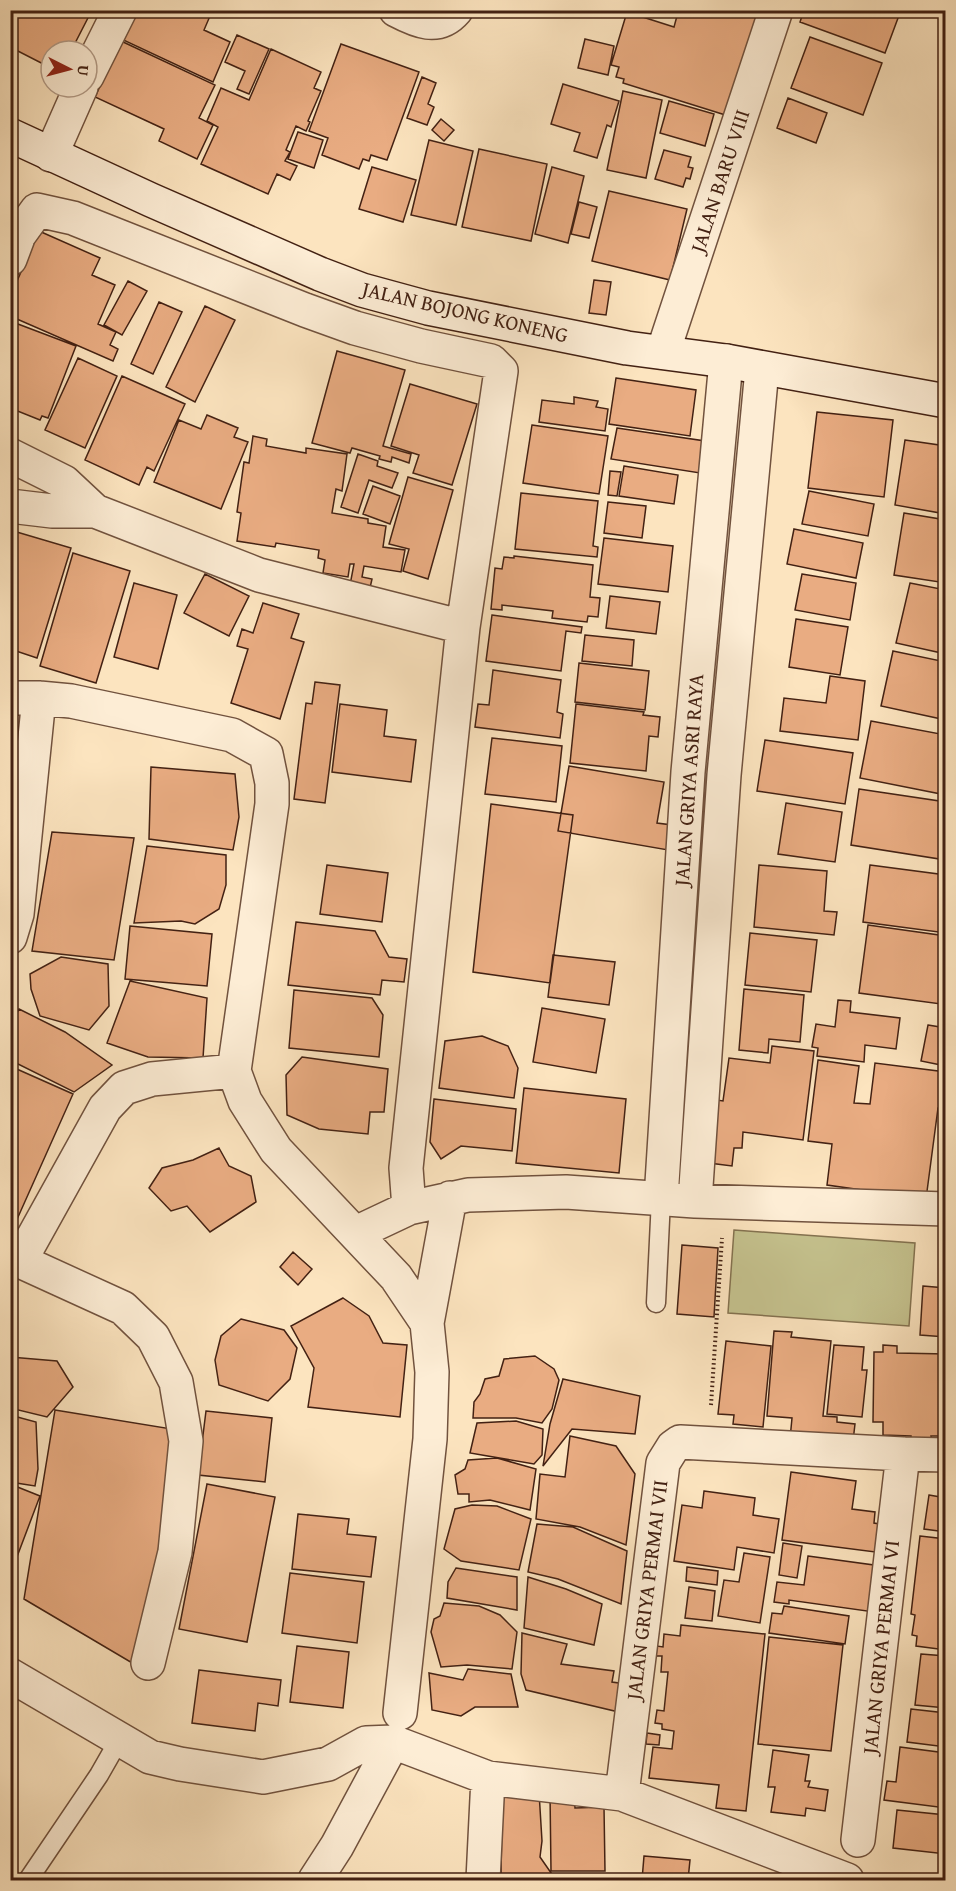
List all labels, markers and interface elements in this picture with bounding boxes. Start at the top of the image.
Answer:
north arrow [39,39,99,99]
text: U [71,64,96,77]
street label: JALAN BARU VIII [681,105,757,259]
street label: JALAN BOJONG KONENG [356,272,571,350]
street label: JALAN GRIYA ASRI RAYA [665,672,711,890]
street label: JALAN GRIYA PERMAI VII [617,1478,675,1705]
street label: JALAN GRIYA PERMAI VI [854,1538,907,1759]

